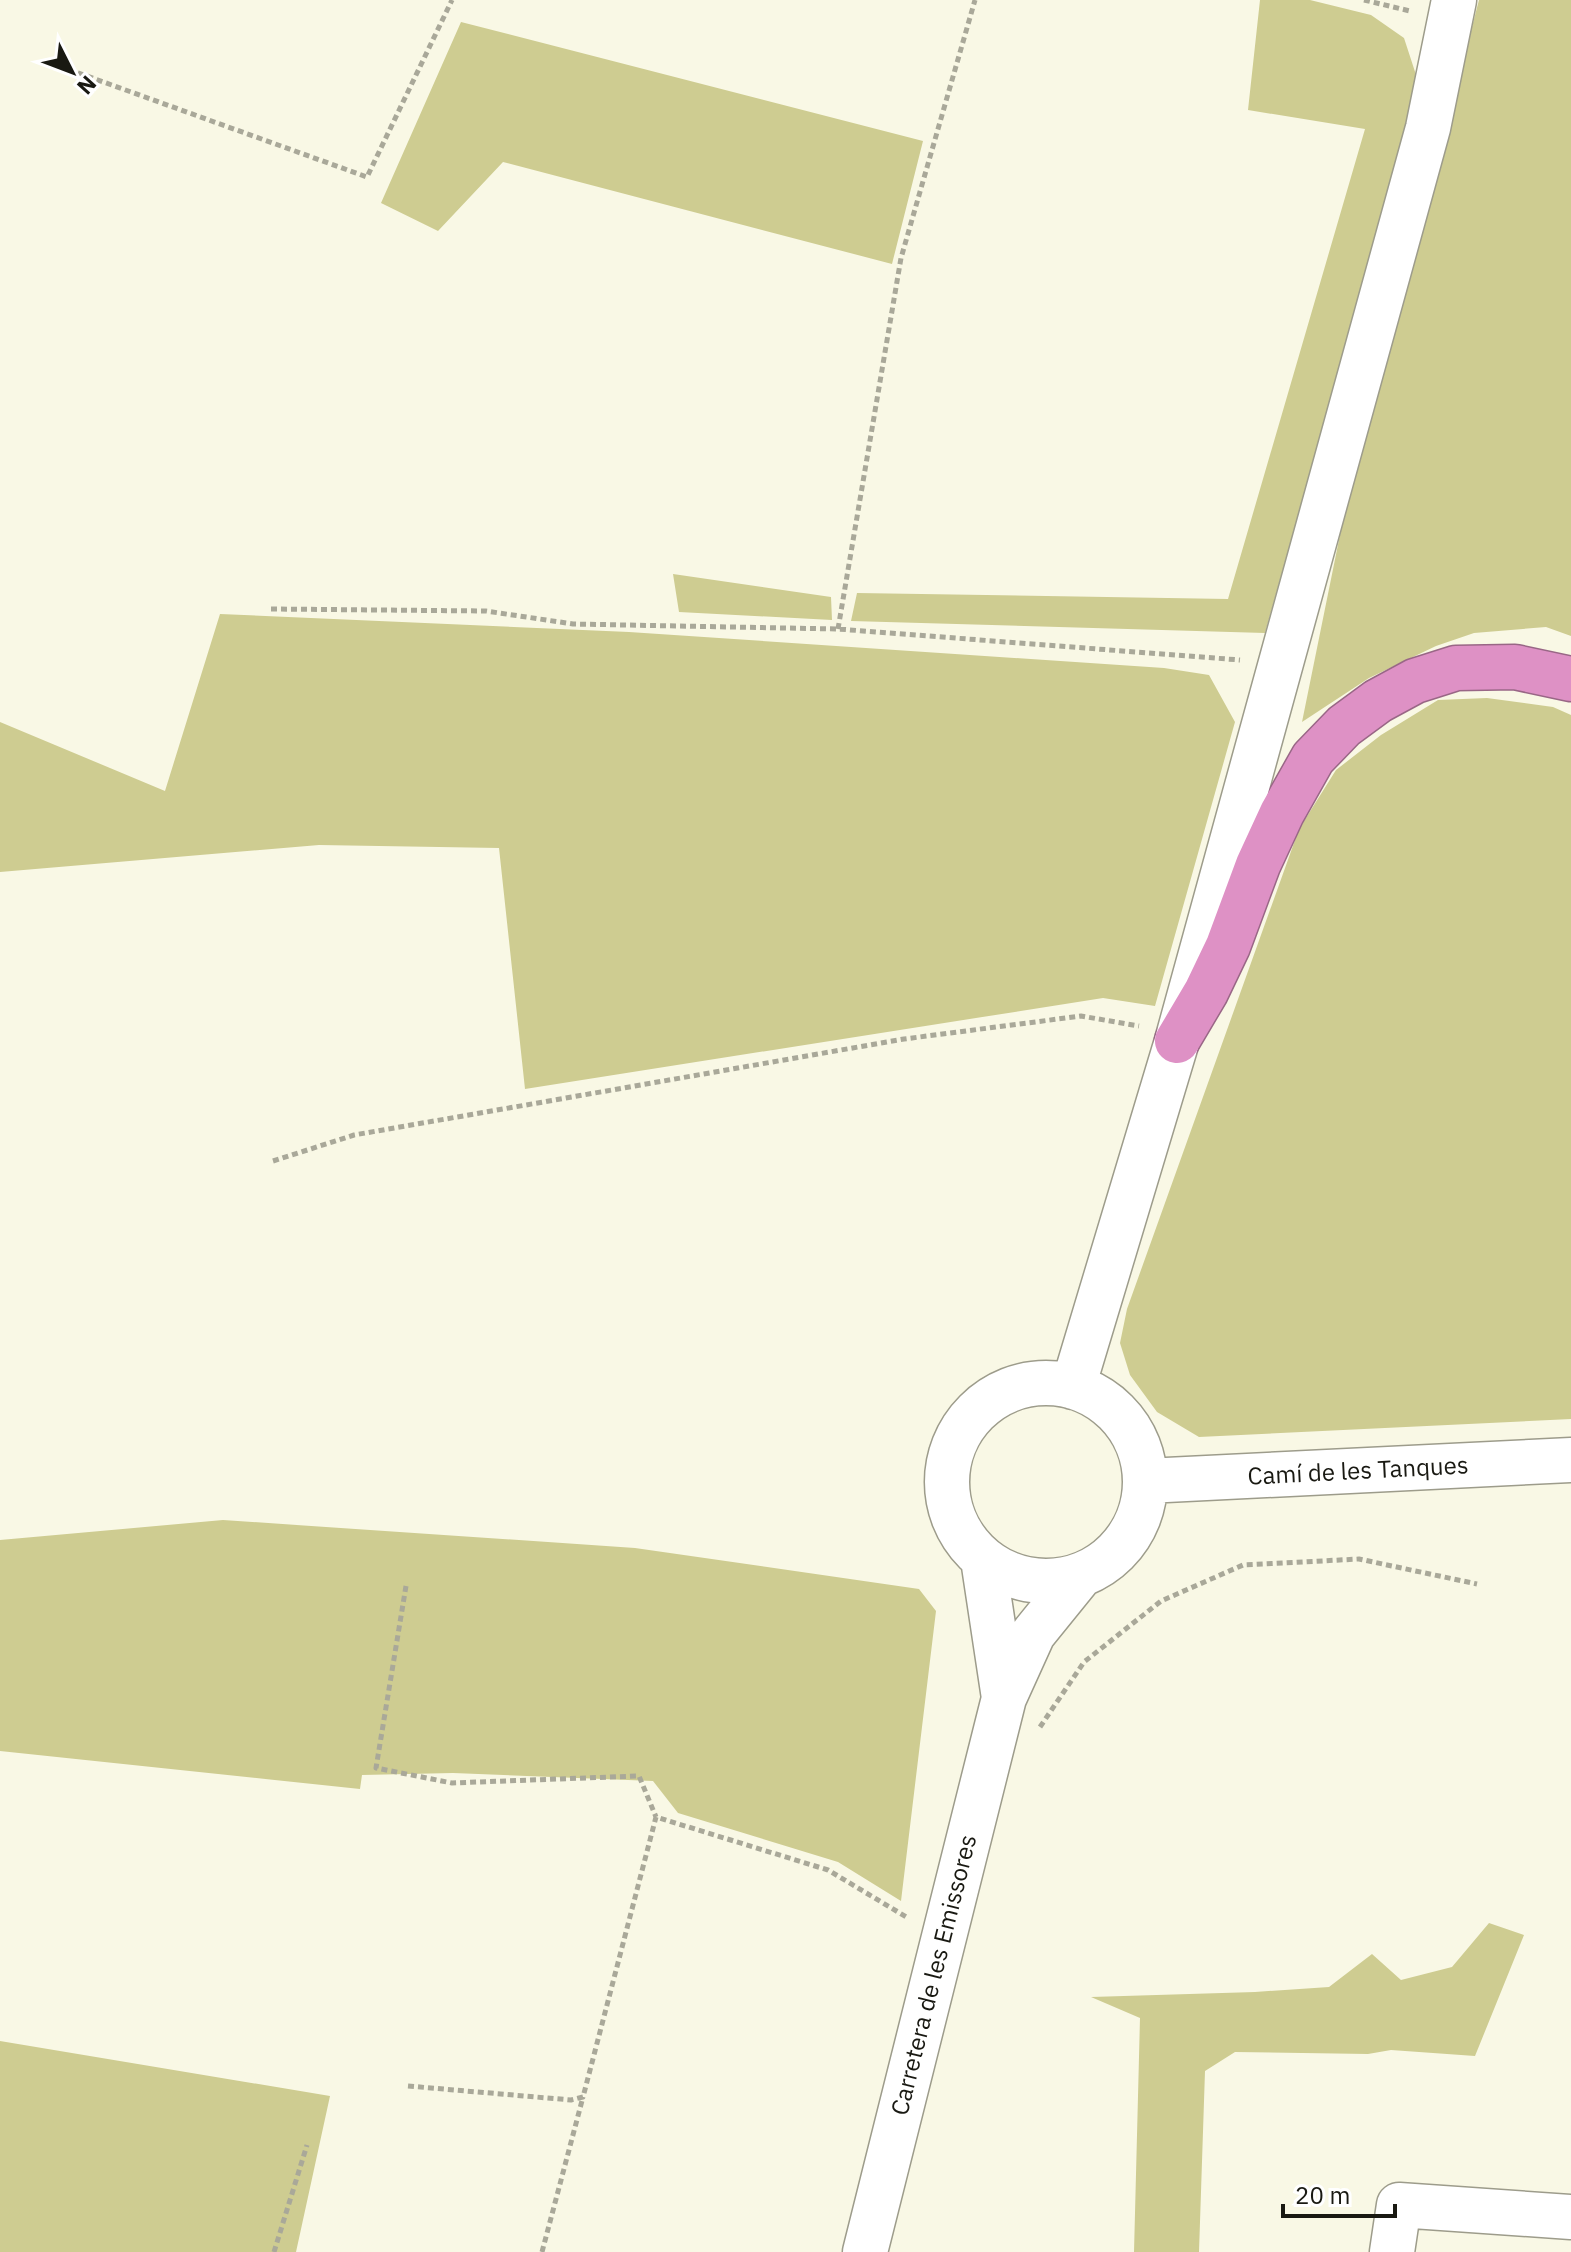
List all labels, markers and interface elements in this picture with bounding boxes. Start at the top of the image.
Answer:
north arrow [32,32,112,112]
text: N [71,70,103,101]
street label: Camí de les Tanques [1247,1448,1469,1492]
street label: Carretera de les Emissores [883,1831,983,2118]
scale bar [1283,2168,1395,2218]
text: 20 m [1295,2179,1350,2211]

